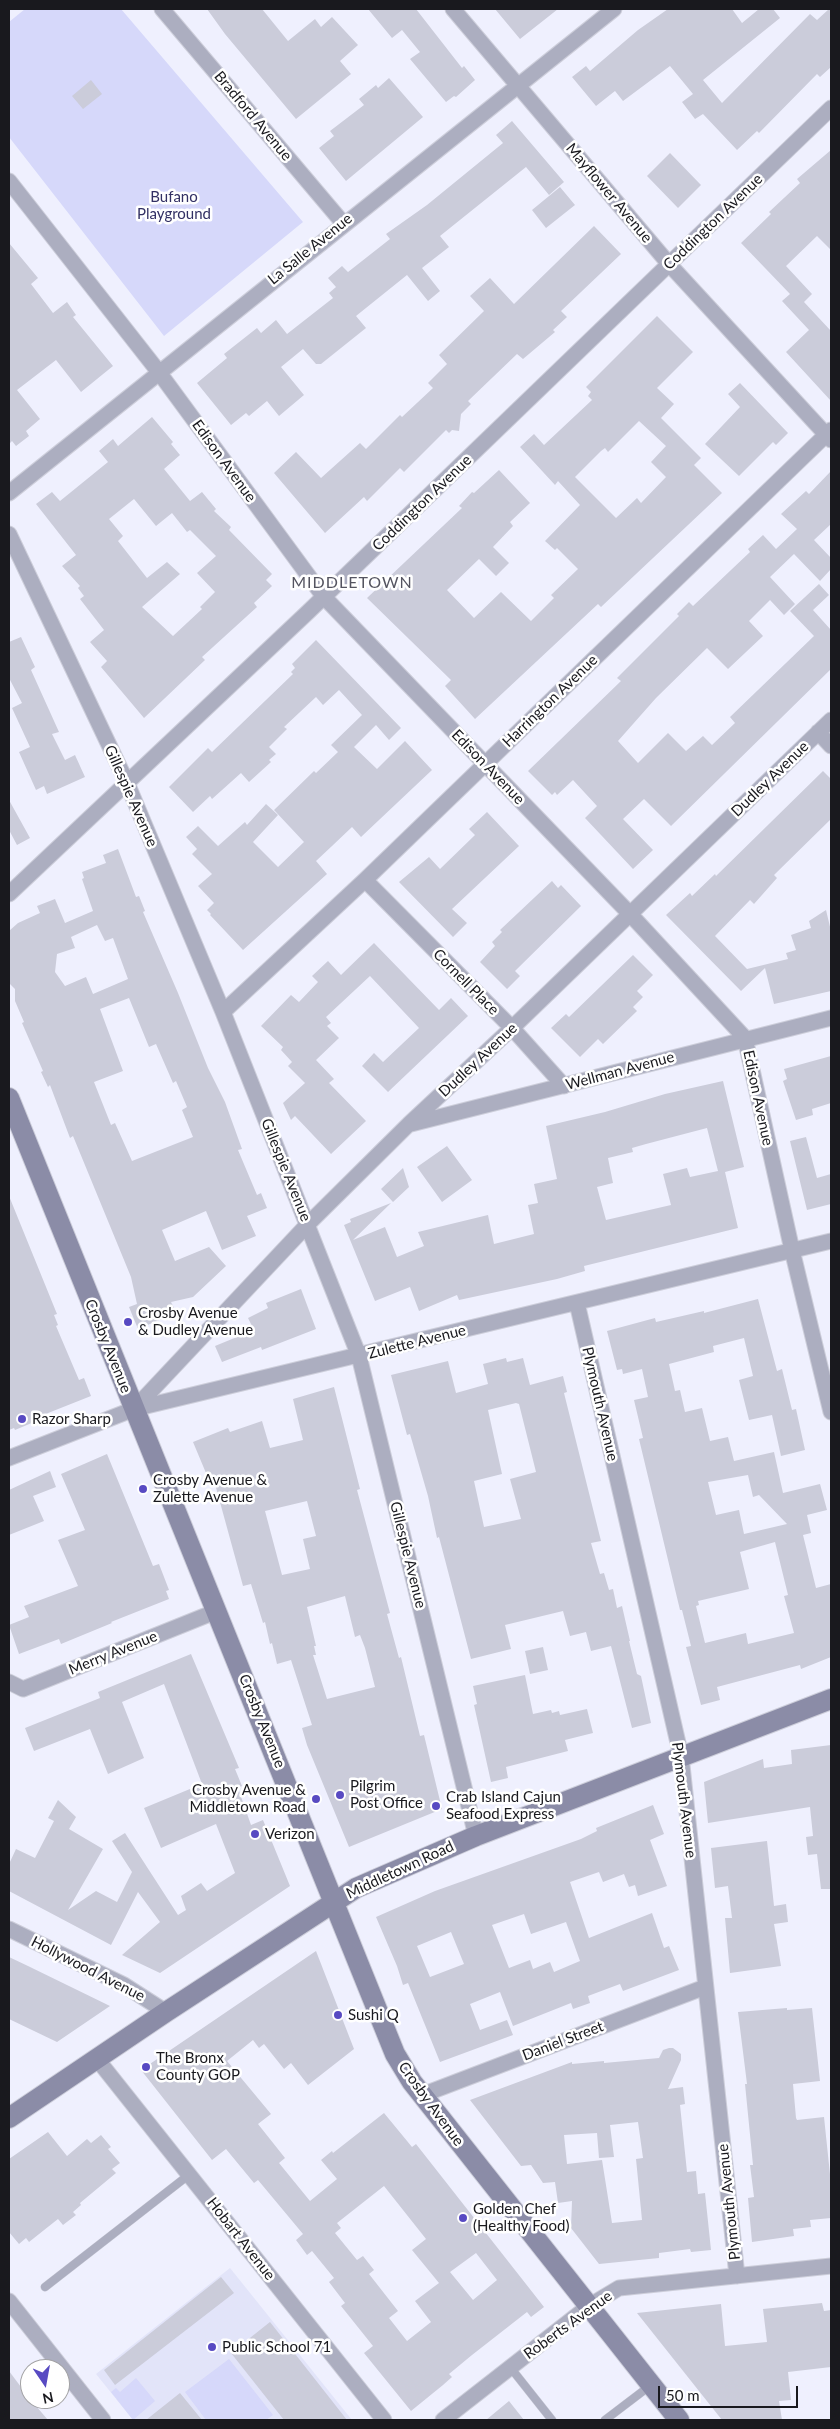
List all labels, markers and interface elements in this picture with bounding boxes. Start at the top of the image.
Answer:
street label: Bradford Avenue [210,68,296,164]
street label: Mayflower Avenue [562,140,656,246]
street label: Coddington Avenue [660,170,766,274]
park label: Bufano Playground [137,188,211,223]
street label: La Salle Avenue [264,210,356,288]
street label: Edison Avenue [188,416,260,506]
street label: Coddington Avenue [369,451,475,555]
district label: MIDDLETOWN [290,573,414,593]
street label: Harrington Avenue [499,651,601,751]
street label: Edison Avenue [448,726,528,808]
street label: Dudley Avenue [728,738,812,820]
street label: Gillespie Avenue [101,742,161,850]
street label: Cornell Place [429,945,503,1019]
street label: Dudley Avenue [435,1019,521,1101]
street label: Wellman Avenue [564,1048,676,1094]
street label: Edison Avenue [739,1049,777,1147]
street label: Gillespie Avenue [257,1116,315,1224]
street label: Crosby Avenue [81,1296,135,1396]
place label: Crosby Avenue & Dudley Avenue [138,1304,253,1339]
marker: Crosby Avenue & Dudley Avenue [122,1316,134,1328]
street label: Zulette Avenue [366,1321,468,1363]
street label: Plymouth Avenue [578,1345,622,1463]
place label: Razor Sharp [32,1410,111,1428]
marker: Razor Sharp [16,1413,28,1425]
place label: Crosby Avenue & Zulette Avenue [153,1471,267,1506]
marker: Crosby Avenue & Zulette Avenue [137,1483,149,1495]
street label: Gillespie Avenue [386,1500,430,1610]
street label: Merry Avenue [66,1627,160,1679]
street label: Crosby Avenue [235,1671,289,1771]
street label: Plymouth Avenue [668,1741,700,1859]
place label: Pilgrim Post Office [350,1777,423,1812]
place label: Crosby Avenue & Middletown Road [189,1781,306,1816]
place label: Crab Island Cajun Seafood Express [446,1788,561,1823]
marker: Pilgrim Post Office [334,1789,346,1801]
marker: Crosby Avenue & Middletown Road [310,1793,322,1805]
marker: Crab Island Cajun Seafood Express [430,1800,442,1812]
place label: Verizon [265,1825,315,1843]
marker: Verizon [249,1828,261,1840]
street label: Middletown Road [343,1837,457,1903]
street label: Hollywood Avenue [28,1933,148,2005]
place label: Sushi Q [348,2006,399,2024]
marker: Sushi Q [332,2009,344,2021]
street label: Daniel Street [520,2017,606,2065]
place label: The Bronx County GOP [156,2049,240,2084]
street label: Crosby Avenue [394,2058,468,2150]
marker: The Bronx County GOP [140,2061,152,2073]
street label: Plymouth Avenue [714,2143,744,2261]
street label: Hobart Avenue [203,2194,279,2284]
place label: Golden Chef (Healthy Food) [473,2200,570,2235]
marker: Golden Chef (Healthy Food) [457,2212,469,2224]
street label: Roberts Avenue [520,2287,616,2363]
place label: Public School 71 [222,2338,331,2356]
marker: Public School 71 [206,2341,218,2353]
north arrow [20,2359,70,2409]
scale bar [660,2376,800,2408]
text: 50 m [666,2386,700,2404]
text: N [41,2389,55,2408]

